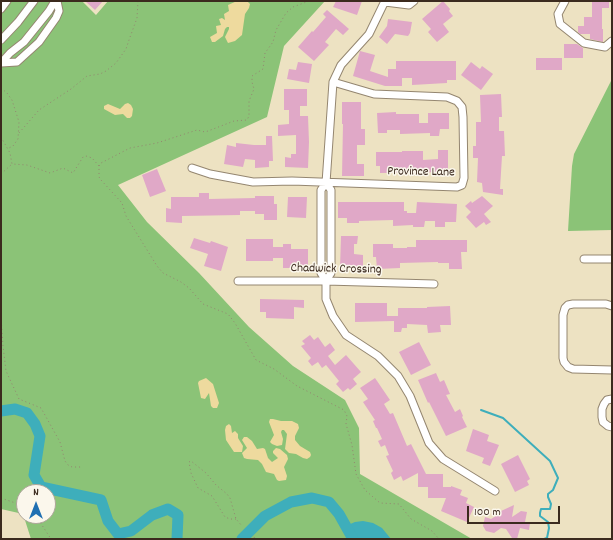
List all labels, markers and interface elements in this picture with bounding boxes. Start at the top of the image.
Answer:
street label: Province Lane [387,165,455,181]
street label: Chadwick Crossing [290,261,382,279]
north arrow [16,484,56,524]
text: N [33,485,39,501]
scale bar [469,498,562,524]
text: 100 m [474,504,501,521]

